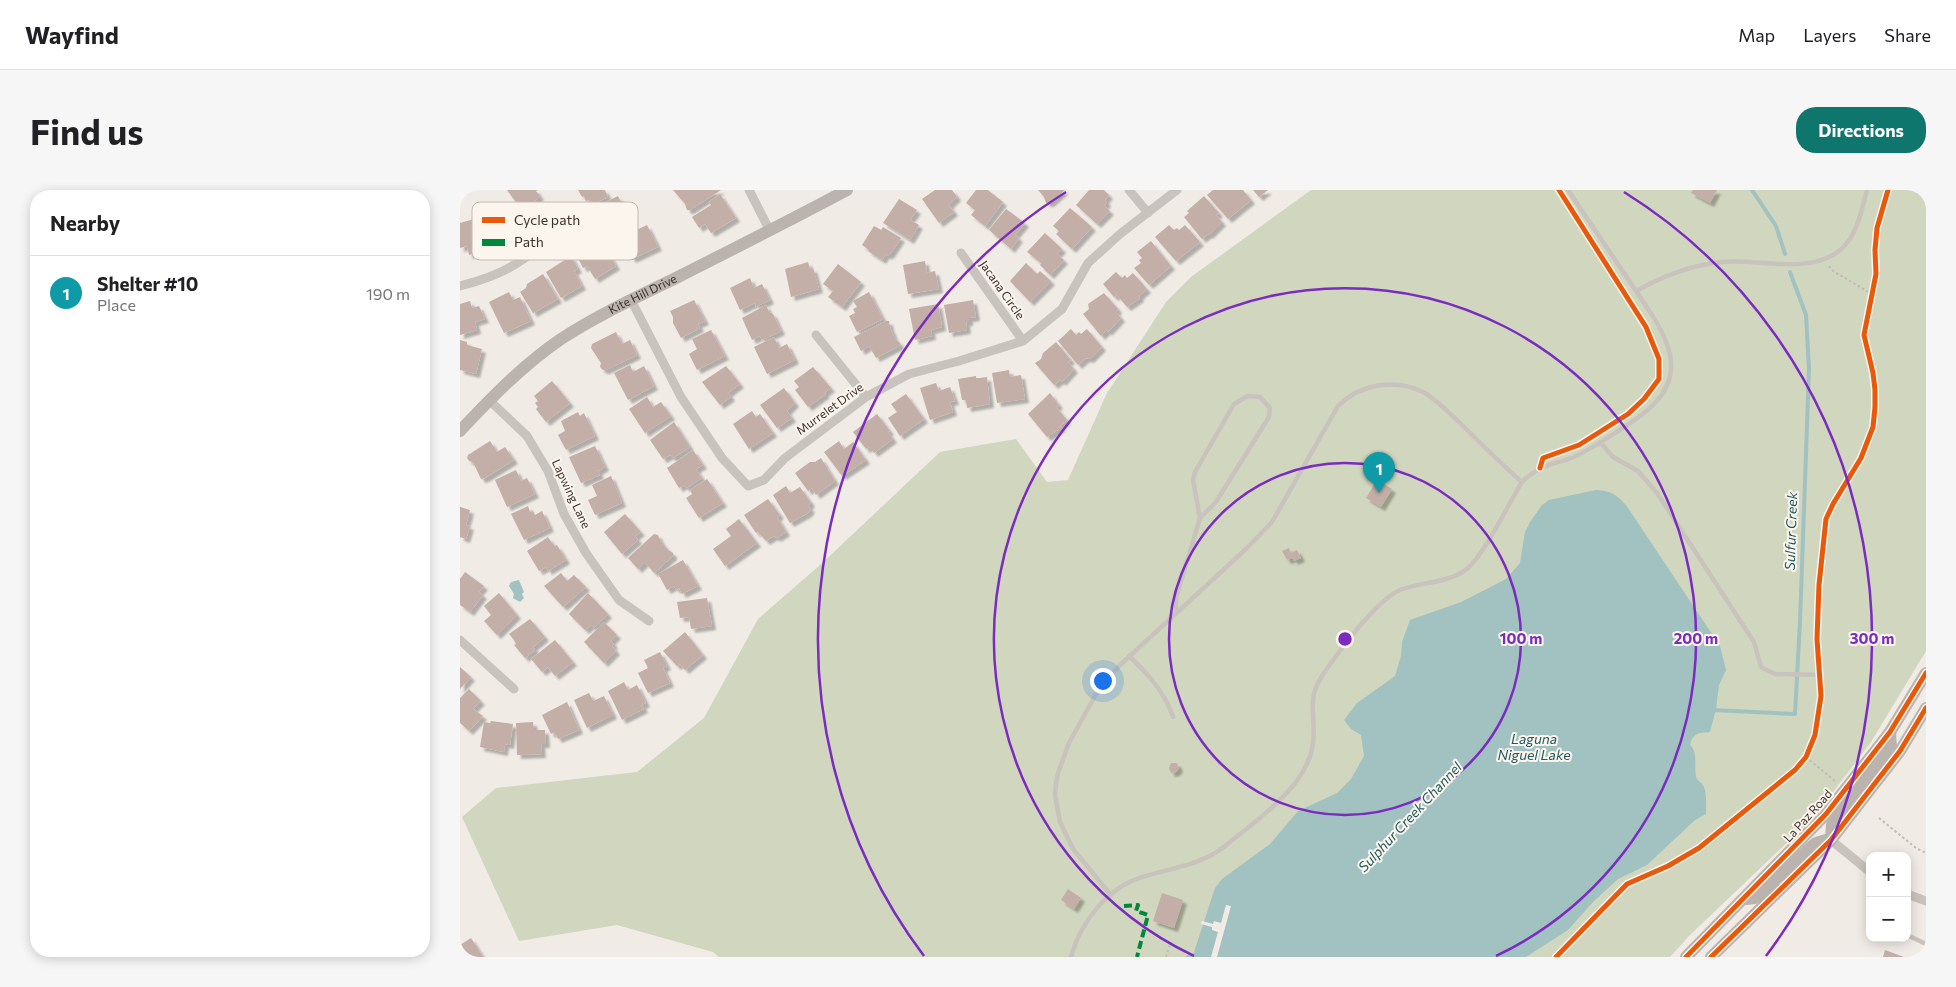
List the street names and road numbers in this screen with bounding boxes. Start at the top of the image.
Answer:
street label: Jacana Circle [977,257,1028,322]
street label: Kite Hill Drive [606,271,679,316]
street label: Murrelet Drive [793,379,866,437]
street label: Lapwing Lane [550,457,594,530]
street label: La Paz Road [1780,786,1834,844]

